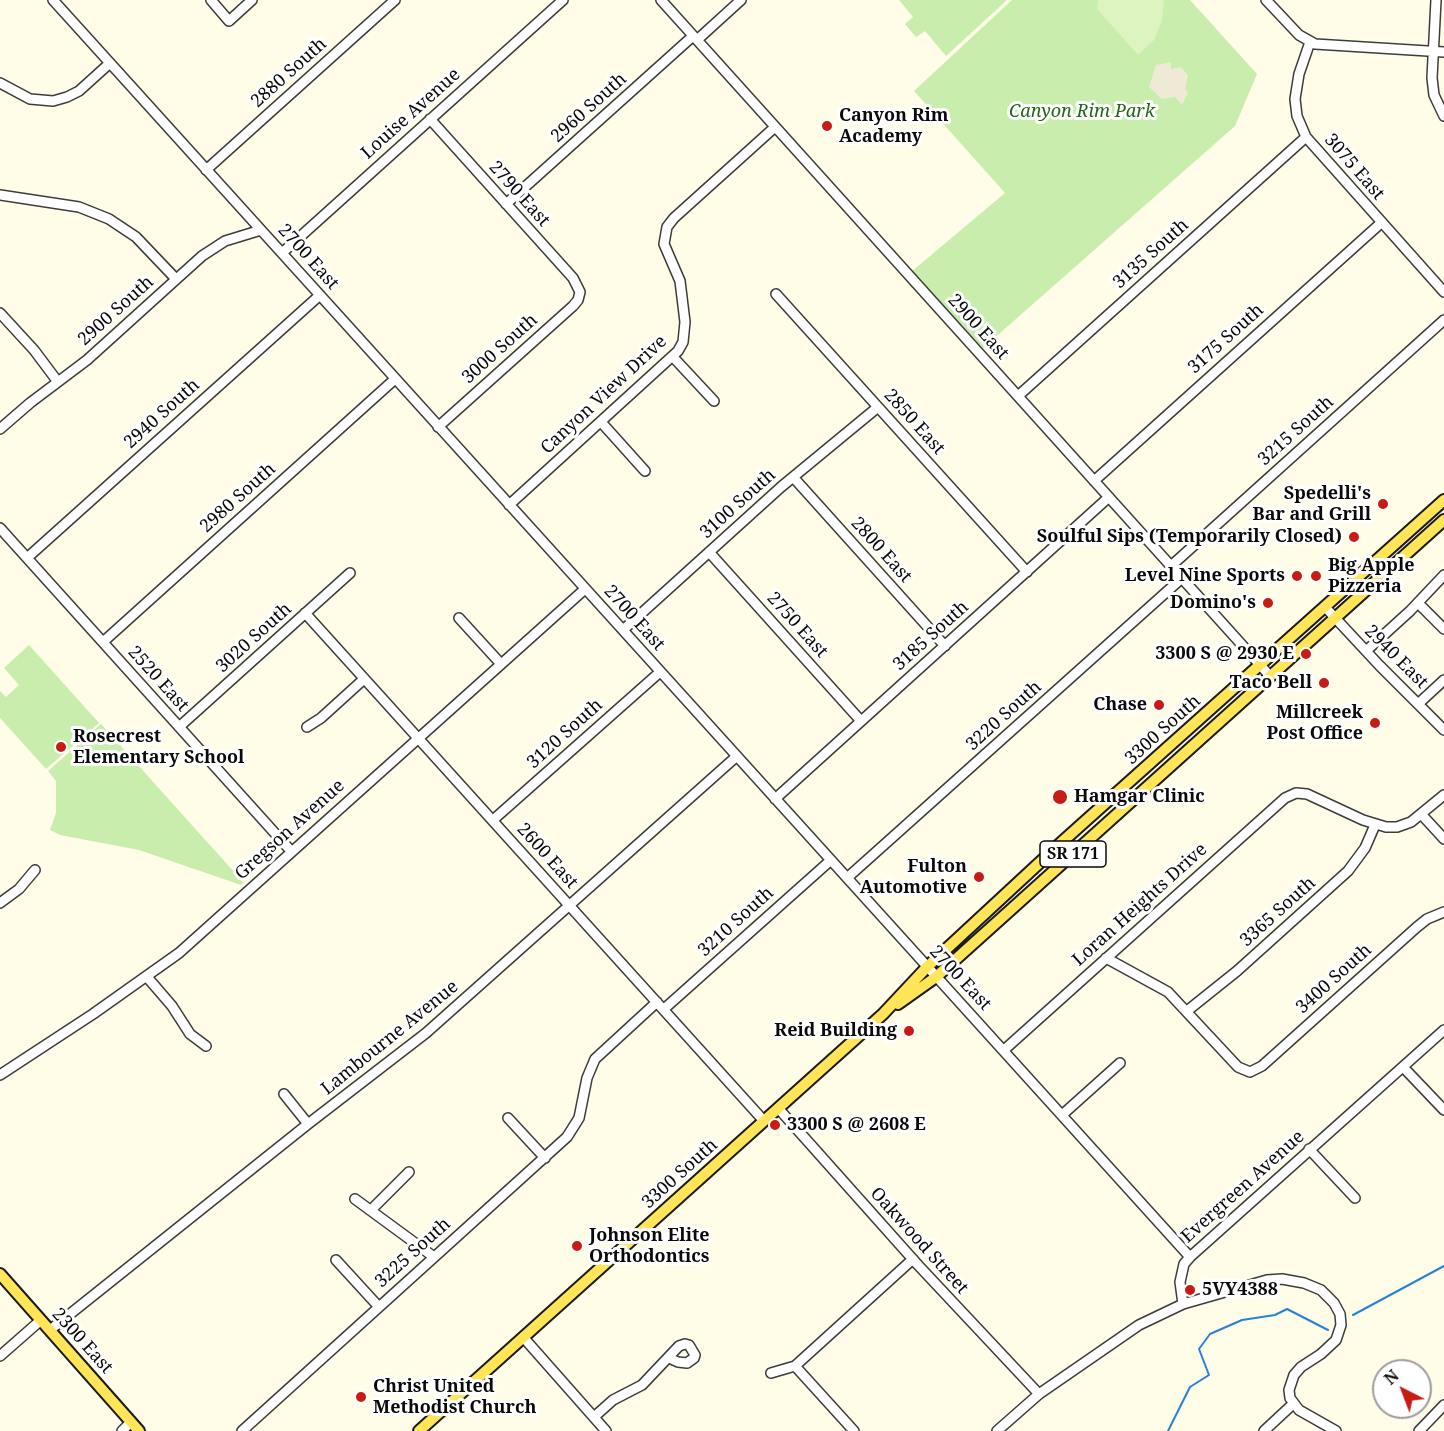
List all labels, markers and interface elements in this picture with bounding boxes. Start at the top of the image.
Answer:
street label: 2880 South [247,33,331,113]
street label: Louise Avenue [357,64,465,164]
street label: 2960 South [547,68,631,148]
park label: Canyon Rim Park [1009,101,1155,123]
place label: Canyon Rim Academy [839,105,949,148]
marker: Canyon Rim Academy [820,119,834,133]
street label: 3075 East [1319,129,1389,205]
street label: 2790 East [484,157,554,231]
street label: 3135 South [1109,214,1193,294]
street label: 2700 East [273,220,343,294]
street label: 2900 South [74,271,158,351]
street label: 2900 East [943,290,1013,364]
street label: 3175 South [1184,299,1268,379]
street label: 3000 South [458,309,542,389]
street label: Canyon View Drive [537,331,671,459]
street label: 2940 South [120,374,204,454]
street label: 2850 East [879,385,949,459]
street label: 3215 South [1254,391,1338,471]
street label: 2980 South [196,458,280,538]
street label: 3100 South [696,464,780,544]
place label: Spedelli's Bar and Grill [1253,483,1371,526]
marker: Spedelli's Bar and Grill [1376,497,1390,511]
street label: 2800 East [846,513,916,587]
place label: Soulful Sips (Temporarily Closed) [1037,526,1342,548]
marker: Soulful Sips (Temporarily Closed) [1347,530,1361,544]
place label: Big Apple Pizzeria [1328,555,1415,598]
place label: Level Nine Sports [1125,565,1285,587]
marker: Level Nine Sports [1290,569,1304,583]
marker: Big Apple Pizzeria [1309,569,1323,583]
street label: 2700 East [599,581,669,655]
street label: 2750 East [762,588,832,662]
place label: Domino's [1170,592,1256,614]
street label: 3185 South [889,596,973,676]
marker: Domino's [1261,596,1275,610]
street label: 3020 South [212,598,296,678]
street label: 2940 East [1360,621,1432,693]
street label: 2520 East [123,642,193,716]
place label: 3300 S @ 2930 E [1155,643,1294,665]
marker: 3300 S @ 2930 E [1299,647,1313,661]
place label: Taco Bell [1230,672,1312,694]
street label: 3220 South [962,676,1046,756]
marker: Taco Bell [1317,676,1331,690]
street label: 3300 South [1121,690,1205,770]
street label: 3120 South [523,694,607,774]
place label: Chase [1093,694,1147,716]
marker: Chase [1152,698,1166,712]
place label: Millcreek Post Office [1267,702,1363,744]
marker: Millcreek Post Office [1368,716,1382,730]
place label: Rosecrest Elementary School [73,726,244,768]
marker: Rosecrest Elementary School [54,740,68,754]
street label: Gregson Avenue [231,775,349,885]
place label: Hamgar Clinic [1074,786,1205,808]
marker: Hamgar Clinic [1051,788,1069,806]
street label: 2600 East [512,819,582,893]
street label: Loran Heights Drive [1068,839,1212,971]
road number: SR 171 [1040,841,1106,867]
place label: Fulton Automotive [860,856,967,898]
marker: Fulton Automotive [972,870,986,884]
street label: 3365 South [1236,872,1320,952]
street label: 3210 South [694,882,778,962]
street label: 3400 South [1292,939,1376,1019]
street label: 2700 East [925,941,995,1015]
street label: Lambourne Avenue [317,976,463,1100]
place label: Reid Building [774,1020,897,1042]
marker: Reid Building [902,1024,916,1038]
place label: 3300 S @ 2608 E [787,1114,926,1136]
marker: 3300 S @ 2608 E [768,1118,782,1132]
street label: Evergreen Avenue [1177,1126,1309,1248]
street label: 3300 South [638,1134,722,1214]
street label: Oakwood Street [865,1183,973,1299]
street label: 3225 South [371,1213,455,1293]
place label: Johnson Elite Orthodontics [589,1225,710,1268]
marker: Johnson Elite Orthodontics [570,1239,584,1253]
place label: 5VY4388 [1202,1279,1278,1301]
marker: 5VY4388 [1183,1283,1197,1297]
street label: 2300 East [47,1304,117,1378]
north arrow [1372,1359,1432,1419]
text: N [1379,1365,1403,1390]
place label: Christ United Methodist Church [373,1376,536,1418]
marker: Christ United Methodist Church [354,1390,368,1404]

